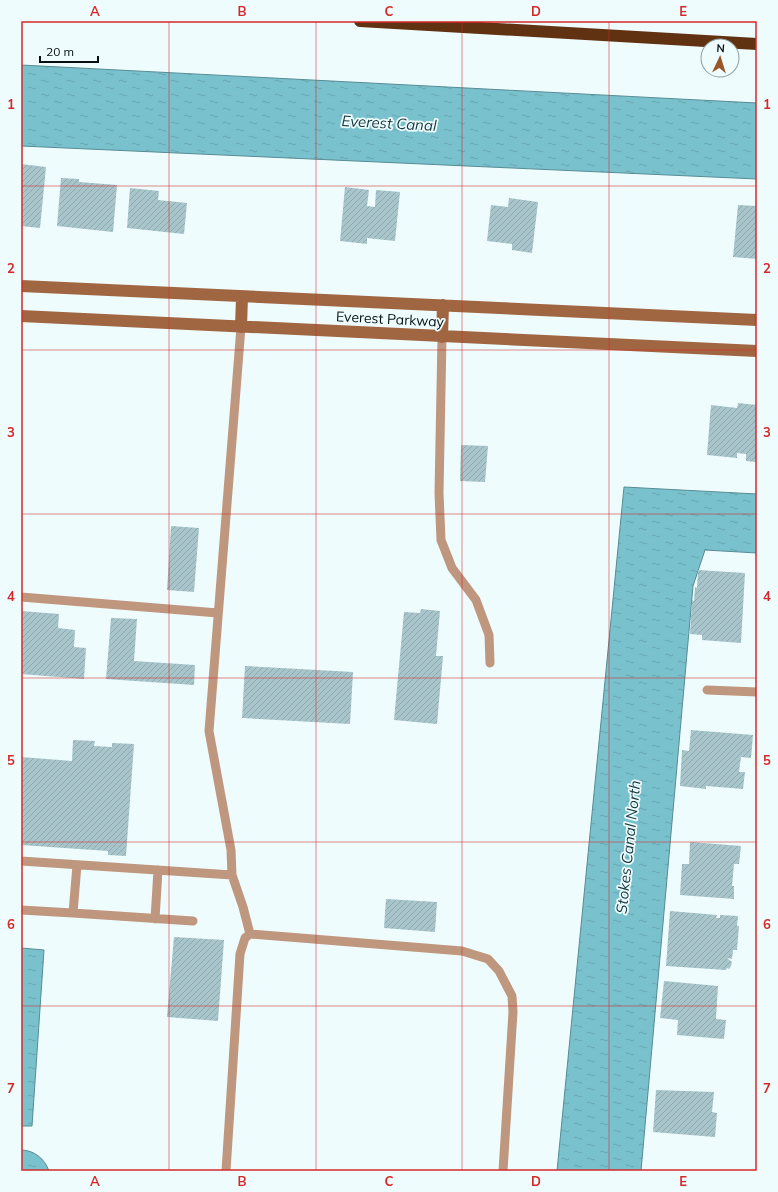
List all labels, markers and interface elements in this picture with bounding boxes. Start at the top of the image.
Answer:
text: A [90,3,100,19]
text: B [238,3,247,19]
text: C [385,3,394,19]
text: D [531,3,541,19]
text: E [679,3,687,19]
scale bar [40,38,98,64]
north arrow [700,38,740,78]
text: N [716,41,725,55]
text: 20 m [46,44,74,59]
text: 1 [7,96,15,112]
text: 1 [763,96,771,112]
water label: Everest Canal [341,111,437,135]
text: 2 [7,260,15,276]
text: 2 [763,260,771,276]
street label: Everest Parkway [336,307,445,331]
text: 3 [7,424,15,440]
text: 3 [763,424,771,440]
text: 4 [7,588,15,604]
text: 4 [763,588,771,604]
text: 5 [7,752,15,768]
text: 5 [763,752,771,768]
water label: Stokes Canal North [612,779,644,915]
text: 6 [7,916,15,932]
text: 6 [763,916,771,932]
text: 7 [7,1080,15,1096]
text: 7 [763,1080,771,1096]
text: A [90,1173,100,1189]
text: B [238,1173,247,1189]
text: C [385,1173,394,1189]
text: D [531,1173,541,1189]
text: E [679,1173,687,1189]

